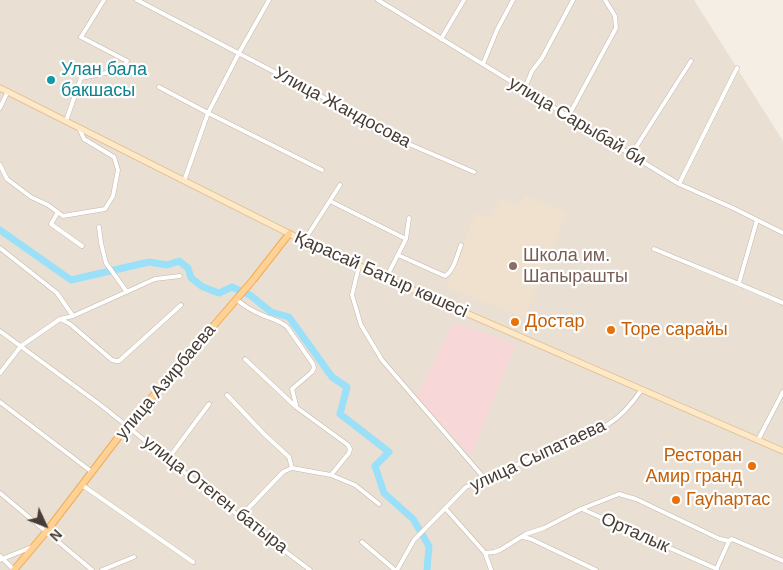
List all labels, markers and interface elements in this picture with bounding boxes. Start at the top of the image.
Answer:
place label: Улан бала бакшасы [61,59,147,102]
street label: Улица Жандосова [270,63,414,153]
street label: улица Сарыбай би [505,73,649,171]
marker: Улан бала бакшасы [45,74,57,86]
street label: Қарасай Батыр көшесі [291,227,471,323]
place label: Школа им. Шапырашты [523,245,628,288]
marker: Школа им. Шапырашты [507,260,519,272]
place label: Достар [525,311,584,333]
marker: Достар [509,316,521,328]
place label: Торе сарайы [621,319,728,341]
street label: улица Азирбаева [111,320,221,444]
marker: Торе сарайы [605,324,617,336]
street label: улица Сыпатаева [467,415,609,497]
street label: улица Отеген батыра [138,432,292,558]
place label: Ресторан Амир гранд [646,445,742,488]
marker: Ресторан Амир гранд [746,460,758,472]
place label: Гауhартас [686,489,770,511]
marker: Гауhартас [670,494,682,506]
north arrow [20,500,70,550]
street label: Орталык [597,508,673,558]
text: N [47,526,65,544]

